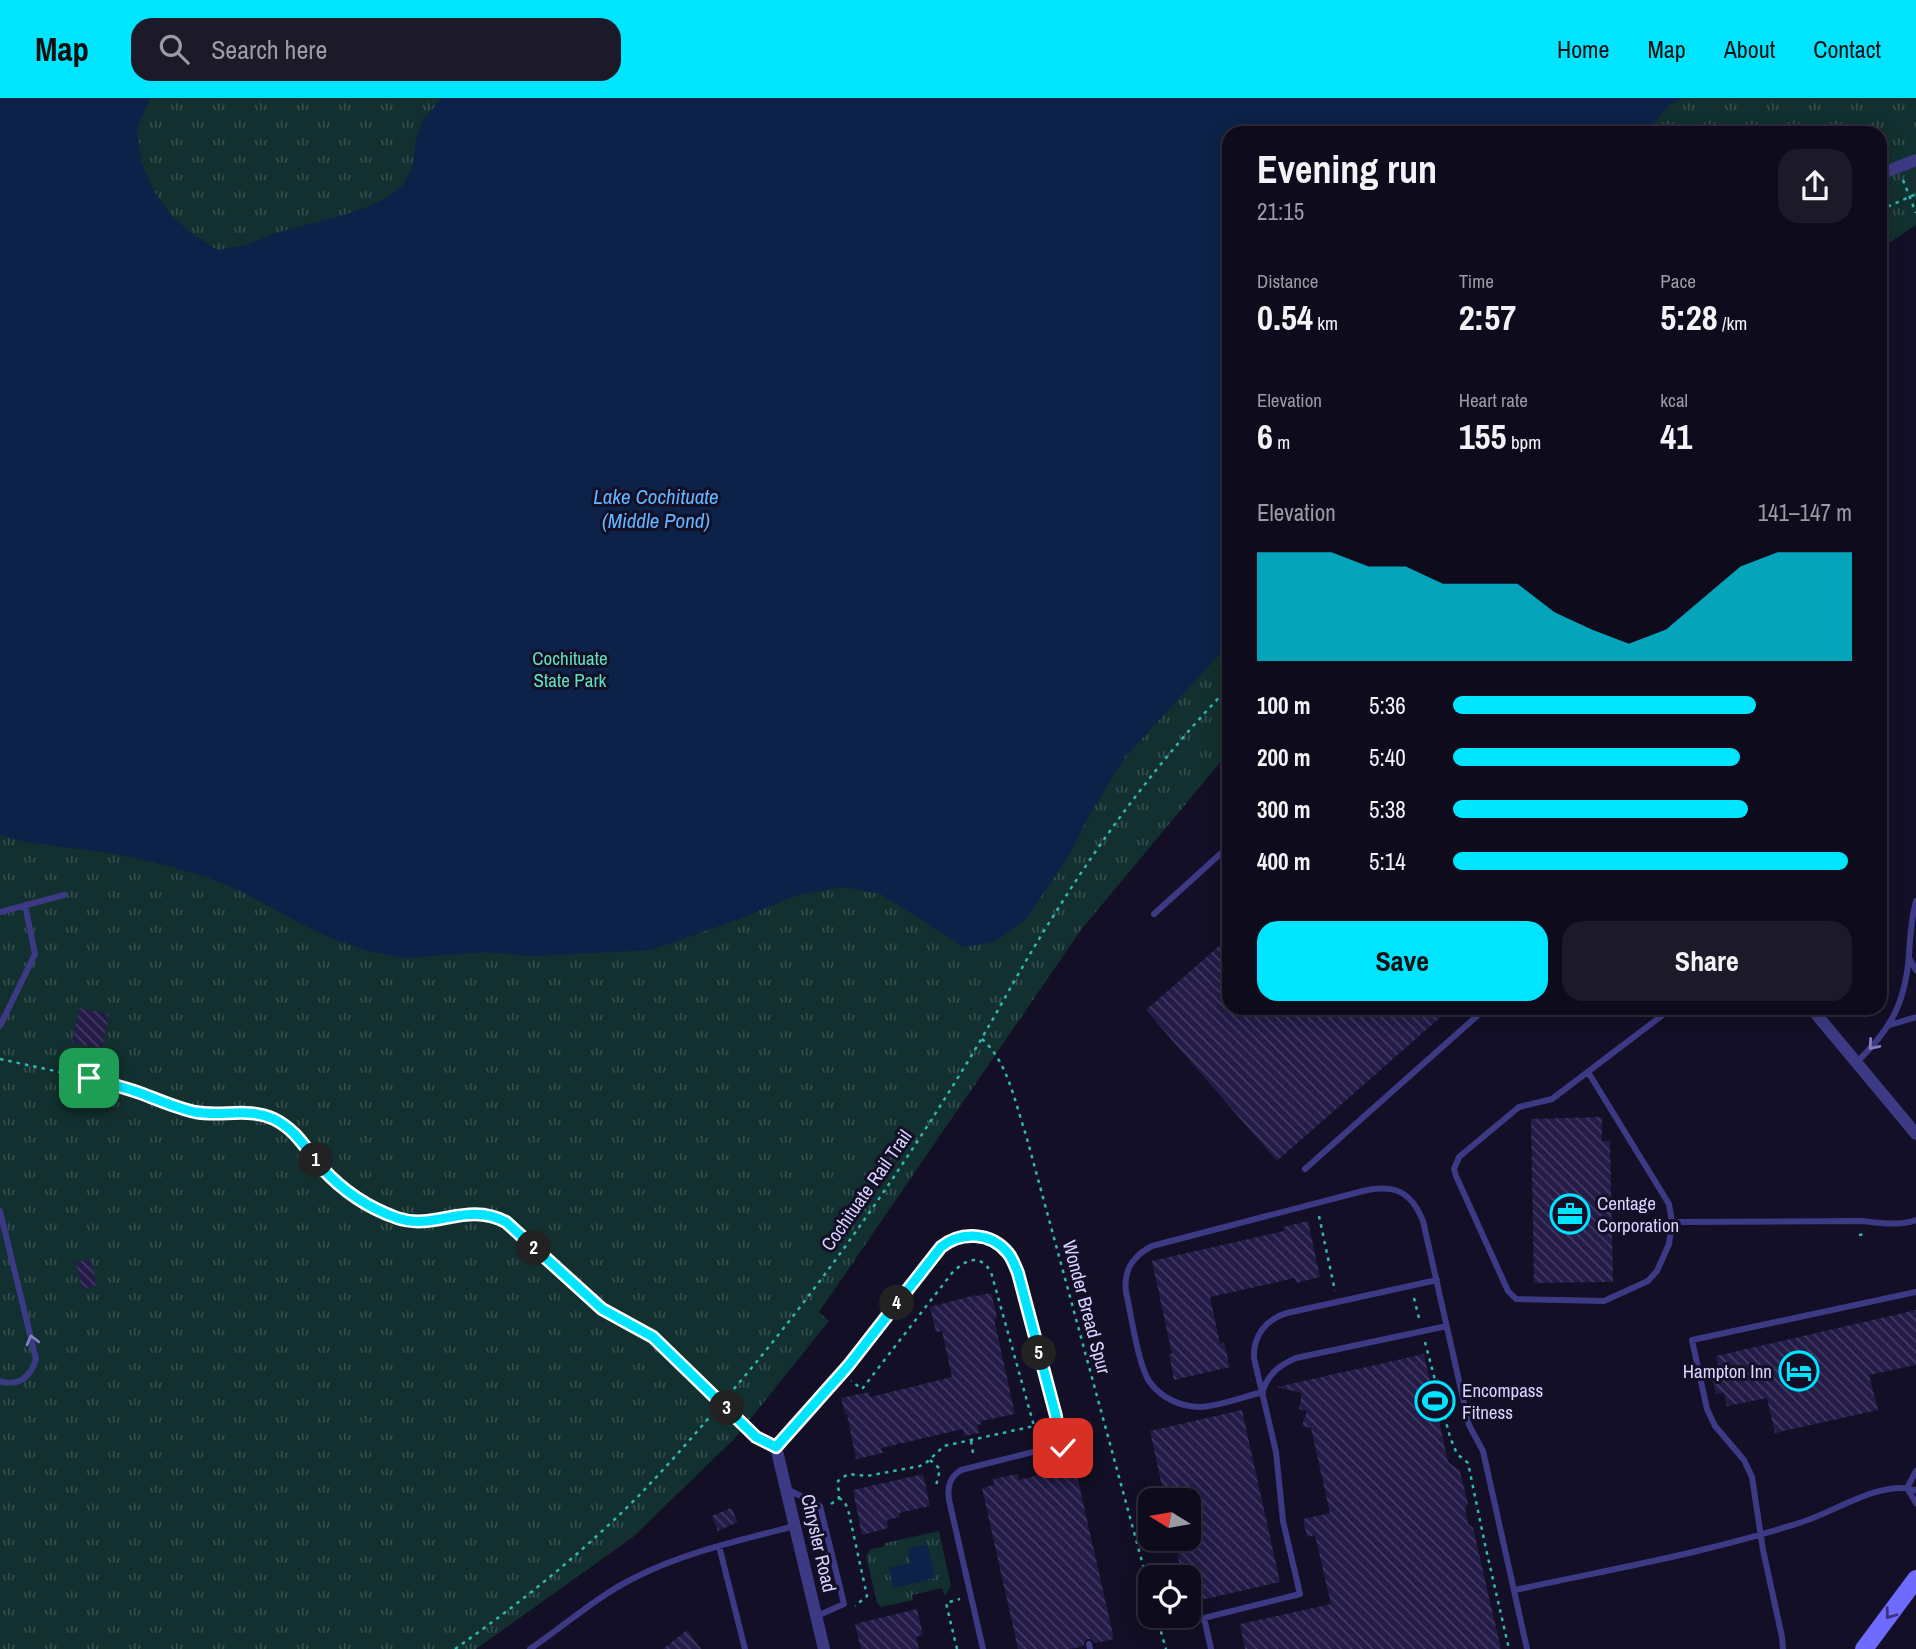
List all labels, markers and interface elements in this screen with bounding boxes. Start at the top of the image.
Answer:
search box [131,18,621,81]
text: Map [35,27,89,71]
icon: search [155,30,193,68]
text: Search here [211,32,327,67]
text: Home [1557,33,1609,65]
text: Map [1647,33,1686,65]
text: About [1724,33,1775,65]
text: Contact [1813,33,1881,65]
text: Evening run [1257,144,1437,195]
button: share [1778,149,1852,223]
text: 21:15 [1257,196,1304,227]
text: Distance [1257,268,1318,294]
text: Time [1459,268,1494,294]
text: Pace [1660,268,1696,294]
text: 0.54 [1257,294,1313,341]
text: 2:57 [1459,294,1516,341]
text: 5:28 [1660,294,1718,341]
text: km [1313,310,1338,336]
text: /km [1718,310,1747,336]
text: Elevation [1257,387,1322,413]
text: Heart rate [1459,387,1528,413]
text: kcal [1660,387,1688,413]
text: 6 [1257,413,1273,460]
text: 155 [1459,413,1507,460]
text: 41 [1660,413,1692,460]
text: m [1273,429,1290,455]
text: bpm [1507,429,1541,455]
water label: Lake Cochituate (Middle Pond) [593,482,719,535]
text: Elevation [1257,497,1336,528]
text: 141–147 m [1758,497,1852,528]
park label: Cochituate State Park [532,645,608,693]
text: 100 m [1257,690,1310,721]
text: 5:36 [1369,690,1406,721]
text: 200 m [1257,742,1310,773]
text: 5:40 [1369,742,1406,773]
text: 300 m [1257,794,1310,825]
text: 5:38 [1369,794,1406,825]
text: 400 m [1257,846,1310,877]
text: 5:14 [1369,846,1406,877]
button: Save [1257,921,1548,1001]
button: Share [1562,921,1852,1001]
one-way arrow [1869,1037,1881,1050]
pin [59,1048,119,1108]
icon: arrive [70,1059,108,1097]
street label: Cochituate Rail Trail [815,1124,917,1256]
pin: 1 [298,1142,334,1178]
text: 1 [311,1146,320,1172]
place label: Centage Corporation [1597,1190,1679,1238]
office icon: Centage Corporation [1549,1193,1591,1235]
pin: 2 [516,1230,552,1266]
text: 2 [529,1234,538,1260]
street label: Wonder Bread Spur [1057,1237,1118,1378]
pin: 4 [880,1286,914,1320]
text: 4 [892,1289,901,1315]
one-way arrow [26,1335,40,1347]
pin: 5 [1021,1336,1056,1370]
text: 5 [1034,1339,1043,1365]
hotel icon: Hampton Inn [1778,1350,1820,1392]
place label: Hampton Inn [1683,1358,1772,1384]
place label: Encompass Fitness [1462,1377,1544,1425]
sports icon: Encompass Fitness [1414,1380,1456,1422]
pin: 3 [710,1390,744,1426]
text: 3 [722,1394,731,1420]
pin [1033,1418,1093,1478]
icon: check [1044,1429,1082,1467]
north arrow [1138,1488,1200,1550]
map controls [1138,1488,1201,1628]
street label: Chrysler Road [795,1492,843,1594]
button: locate [1138,1565,1201,1628]
one-way arrow [1886,1606,1898,1619]

